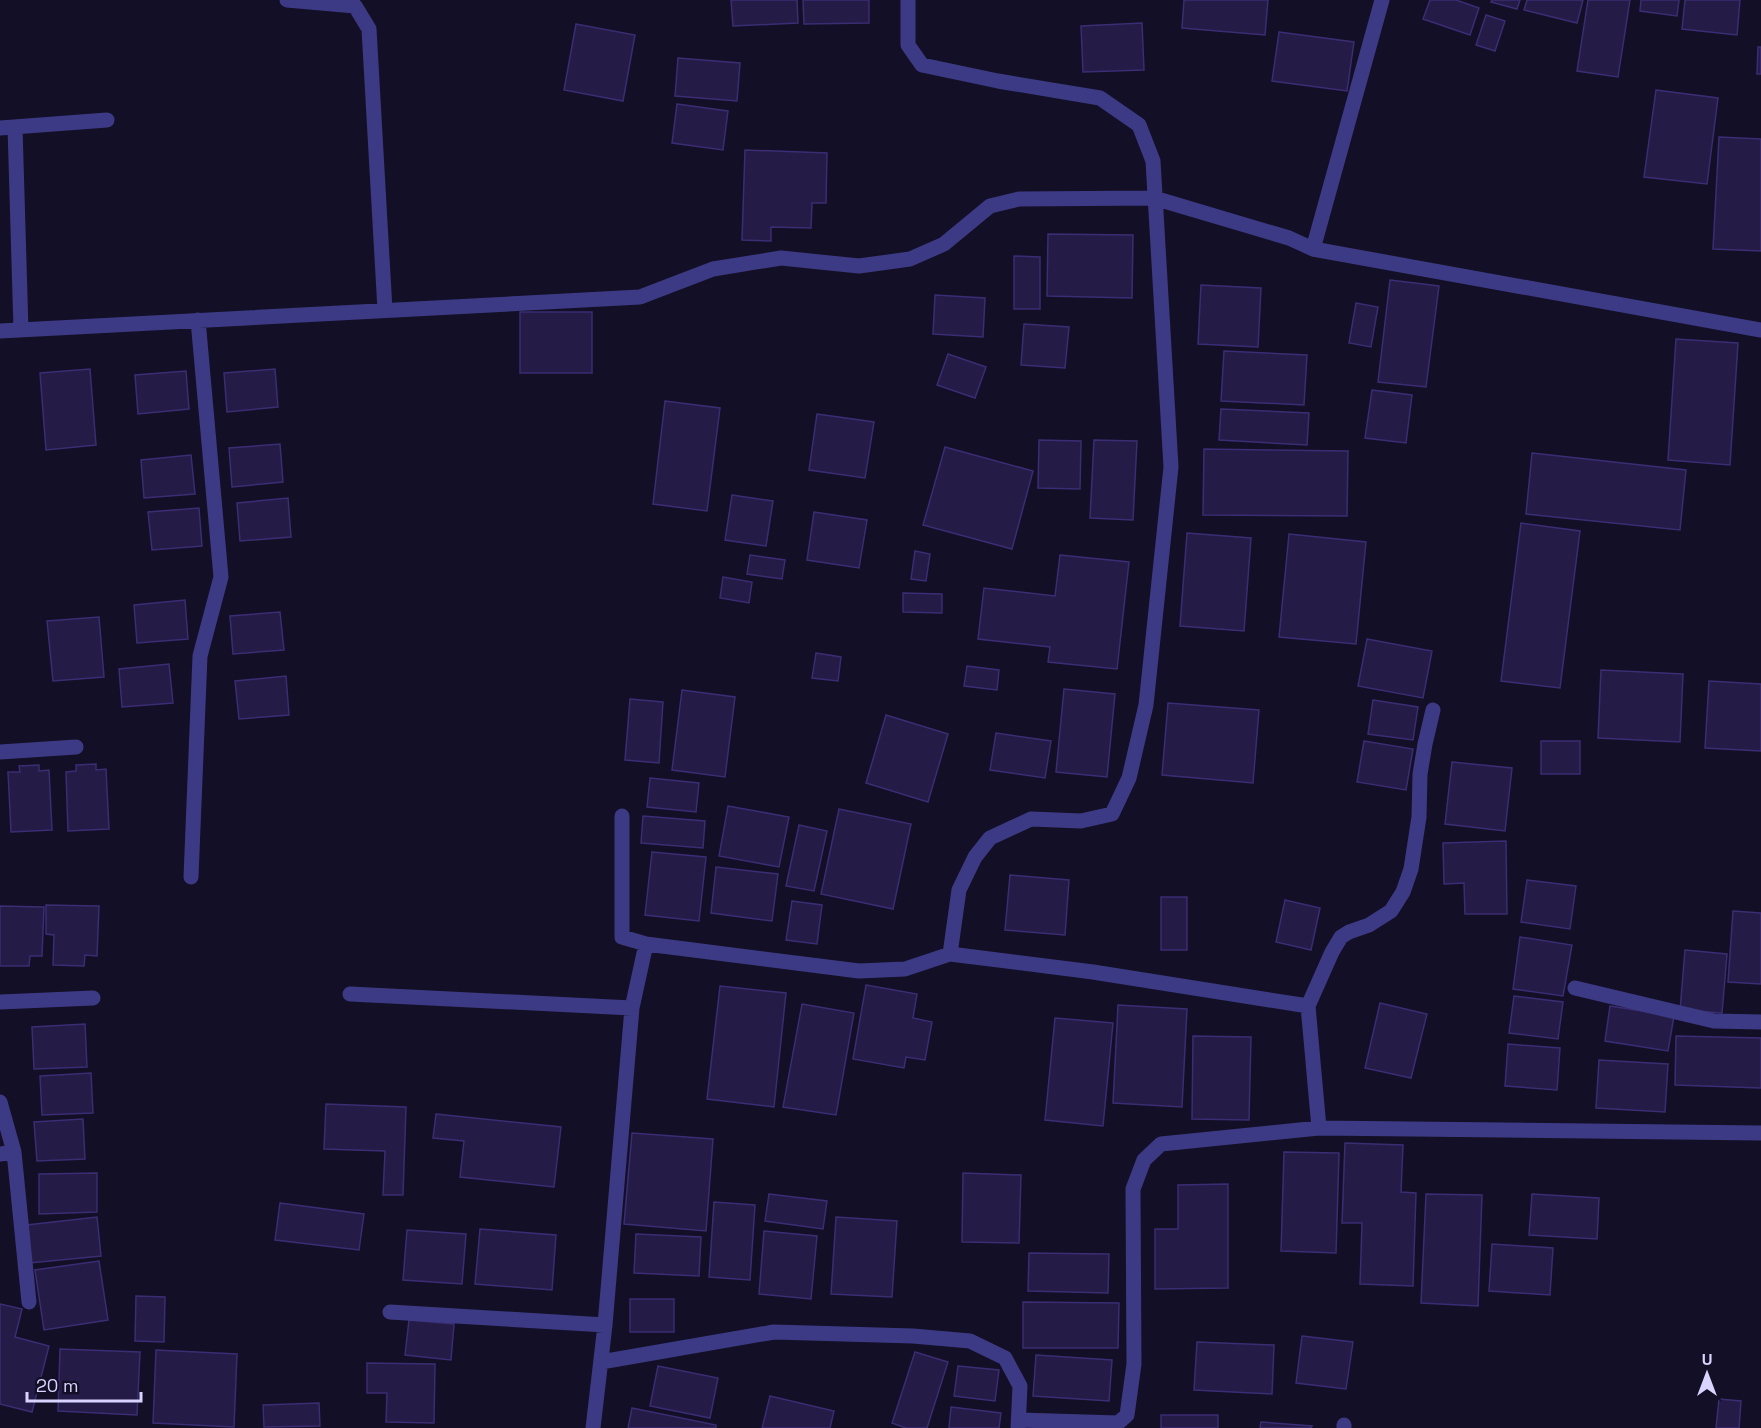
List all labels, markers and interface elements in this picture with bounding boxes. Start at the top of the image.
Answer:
north arrow [1677,1344,1737,1404]
text: U [1702,1349,1712,1370]
scale bar [27,1365,141,1403]
text: 20 m [36,1374,79,1397]

